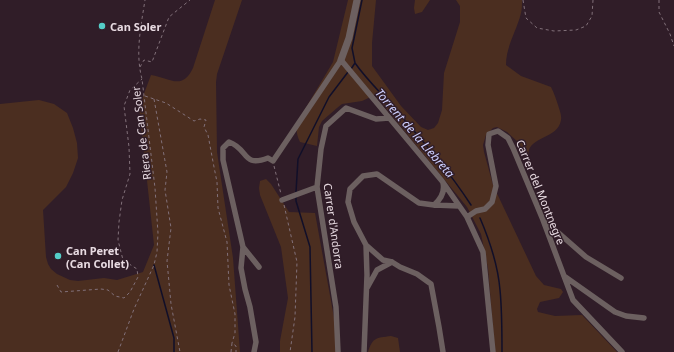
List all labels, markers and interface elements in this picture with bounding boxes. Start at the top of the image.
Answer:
place label: Can Soler [110,19,161,34]
marker: Can Soler [97,21,107,31]
street label: Riera de Can Soler [128,85,154,181]
water label: Torrent de la Llebreta [371,85,459,182]
street label: Carrer del Montnegre [513,137,569,247]
street label: Carrer d'Andorra [321,182,347,270]
place label: Can Peret (Can Collet) [66,243,129,271]
marker: Can Peret (Can Collet) [53,251,63,261]

